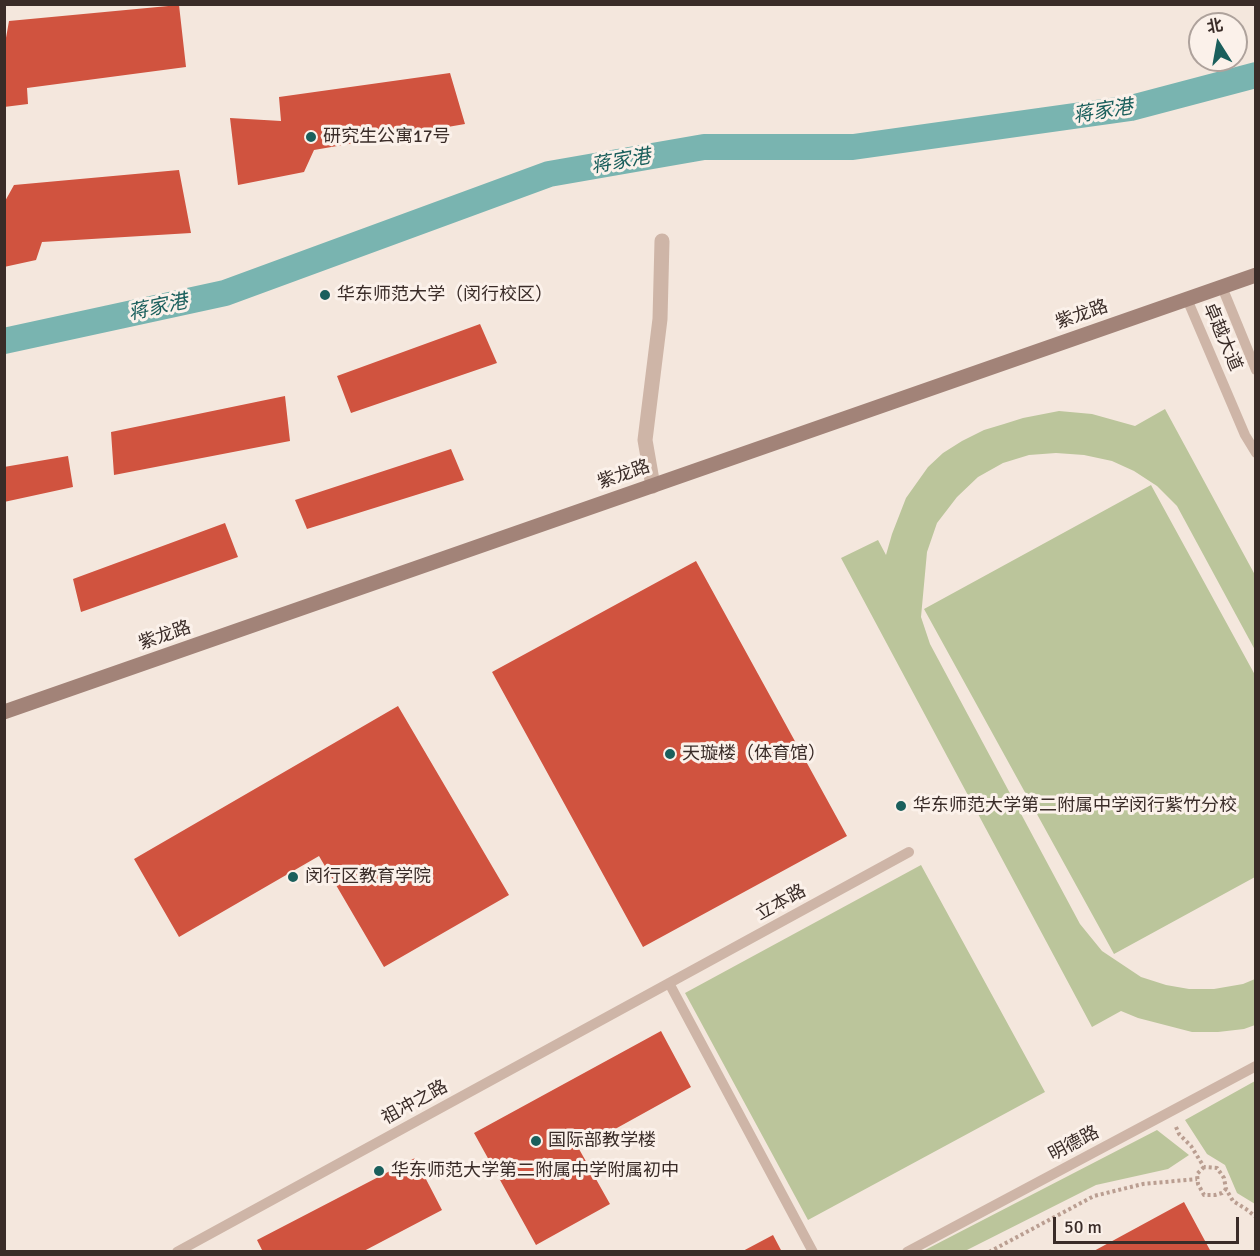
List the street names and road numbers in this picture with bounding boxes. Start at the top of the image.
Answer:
street label: 紫龙路 [1053,296,1111,334]
street label: 卓越大道 [1198,300,1246,374]
street label: 紫龙路 [595,456,653,494]
street label: 紫龙路 [136,617,194,655]
street label: 立本路 [752,880,810,926]
street label: 祖冲之路 [378,1076,452,1130]
street label: 明德路 [1045,1122,1103,1166]

